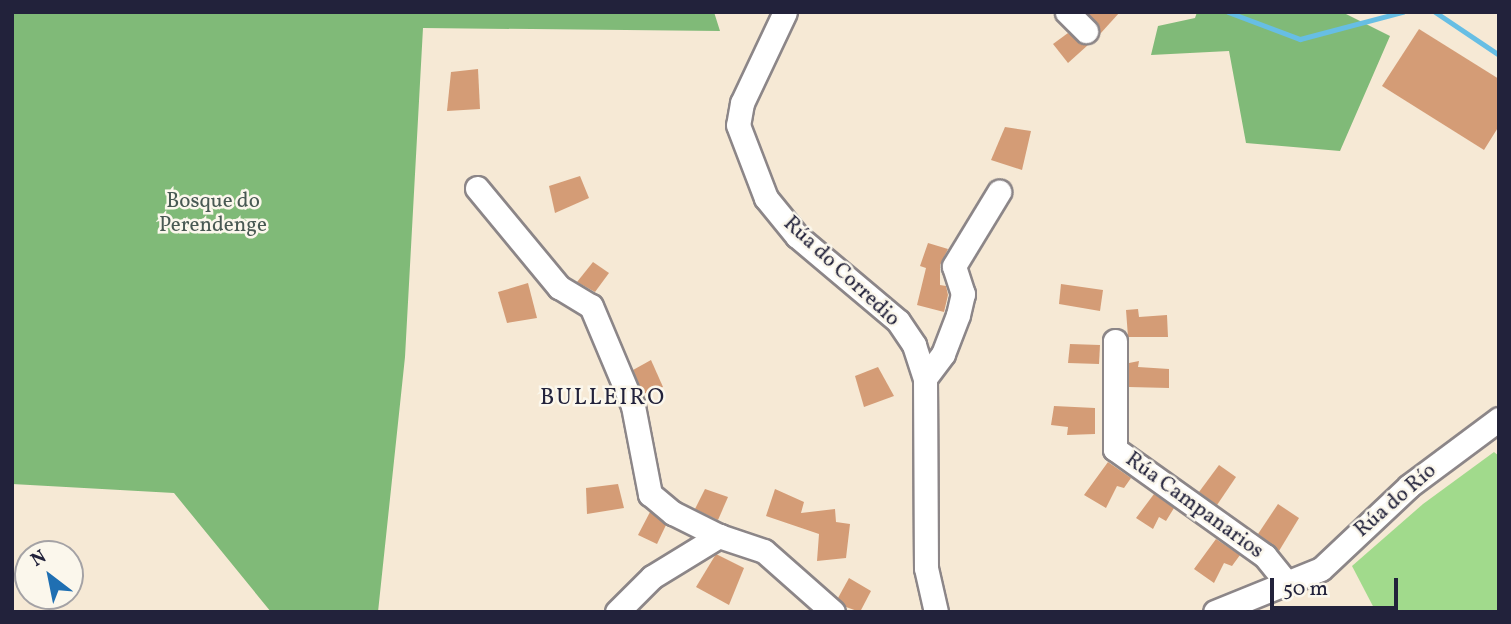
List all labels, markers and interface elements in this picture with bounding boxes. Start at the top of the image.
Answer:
park label: Bosque do Perendenge [159,189,267,239]
street label: Rúa do Corredio [778,212,904,332]
district label: BULLEIRO [541,384,665,412]
street label: Rúa Campanarios [1120,447,1268,565]
street label: Rúa do Río [1350,459,1442,543]
north arrow [14,540,84,610]
text: N [26,544,52,574]
scale bar [1273,564,1401,608]
text: 50 m [1283,575,1328,604]

